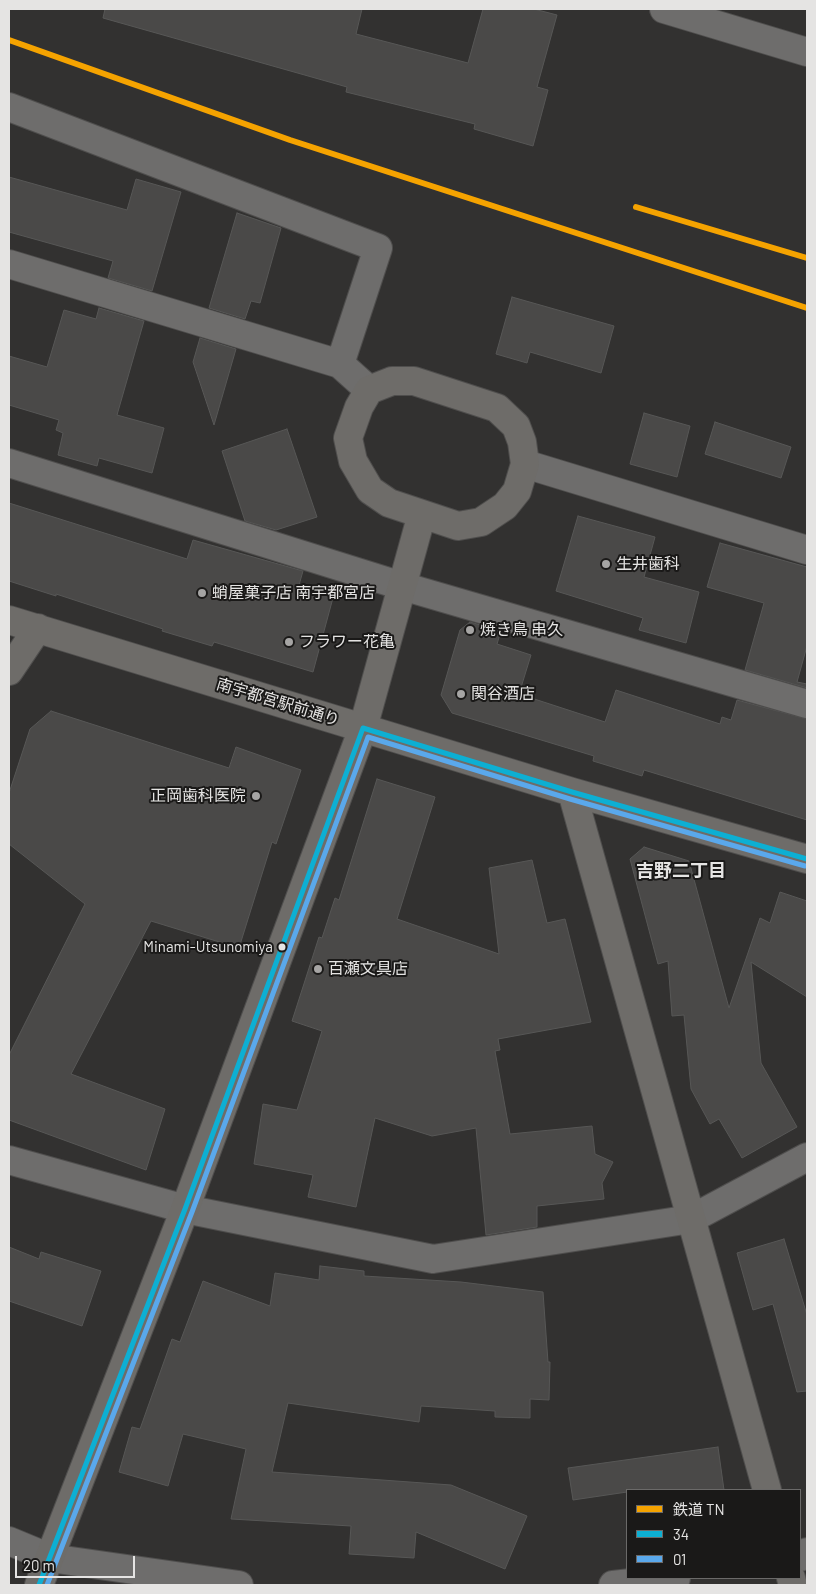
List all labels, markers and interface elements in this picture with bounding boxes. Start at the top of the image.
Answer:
place label: 生井歯科 [616,554,680,574]
marker: 生井歯科 [600,558,612,570]
place label: 蛸屋菓子店 南宇都宮店 [212,583,375,603]
marker: 蛸屋菓子店 南宇都宮店 [196,587,208,599]
place label: 焼き鳥 串久 [480,620,563,640]
marker: 焼き鳥 串久 [464,624,476,636]
place label: フラワー花亀 [299,632,395,652]
marker: フラワー花亀 [283,636,295,648]
street label: 南宇都宮駅前通り [214,674,342,730]
place label: 関谷酒店 [471,684,535,704]
marker: 関谷酒店 [455,688,467,700]
place label: 正岡歯科医院 [150,786,246,806]
marker: 正岡歯科医院 [250,790,262,802]
district label: 吉野二丁目 [636,860,726,882]
place label: Minami-Utsunomiya [143,938,273,956]
marker: Minami-Utsunomiya [277,942,287,952]
place label: 百瀬文具店 [328,959,408,979]
marker: 百瀬文具店 [312,963,324,975]
legend [626,1489,801,1579]
text: 鉄道 TN [673,1500,725,1518]
text: 34 [673,1525,689,1543]
scale bar [18,1546,138,1578]
text: 01 [673,1550,686,1568]
text: 20 m [23,1556,55,1574]

